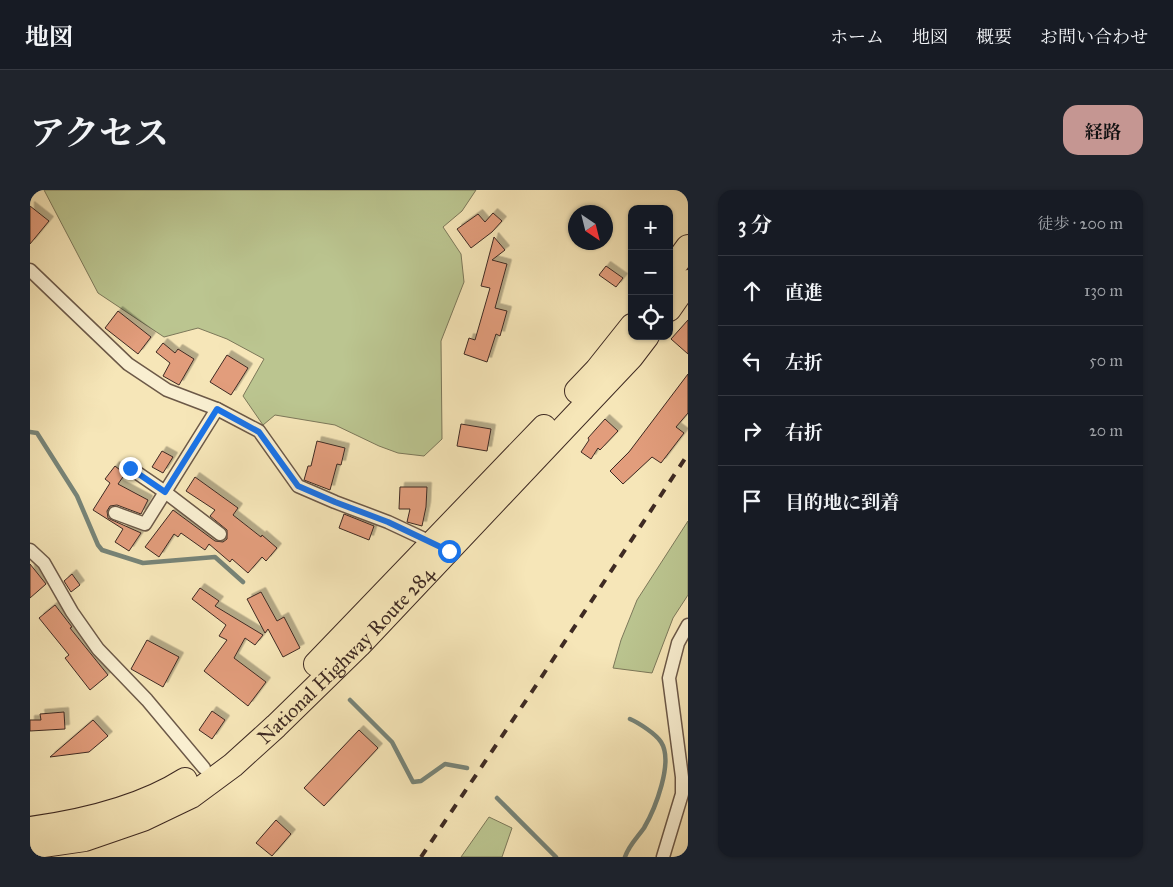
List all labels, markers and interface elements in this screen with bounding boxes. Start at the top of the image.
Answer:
text: 地図 [25,22,73,52]
text: ホーム [830,26,884,48]
text: 地図 [912,26,948,48]
text: 概要 [976,26,1012,48]
text: お問い合わせ [1040,26,1148,48]
button: 経路 [1063,105,1143,155]
text: アクセス [30,112,169,155]
north arrow [568,205,613,250]
map controls [628,205,673,340]
button: + [628,205,673,250]
text: 3 分 [738,212,772,238]
text: 徒歩 · 200 m [1037,214,1123,233]
button: − [628,250,673,295]
icon: ahead [738,277,766,305]
text: 直進 [785,281,823,304]
text: 130 m [1084,281,1123,300]
button: locate [628,295,673,340]
icon: left [738,347,766,375]
text: 左折 [785,351,823,374]
text: 50 m [1089,351,1123,370]
icon: right [738,417,766,445]
text: 右折 [785,421,823,444]
text: 20 m [1089,421,1123,440]
route end [119,457,142,480]
icon: arrive [738,487,766,515]
text: 目的地に到着 [785,491,899,514]
route start [438,540,461,563]
street label: National Highway Route 284 [252,560,440,749]

